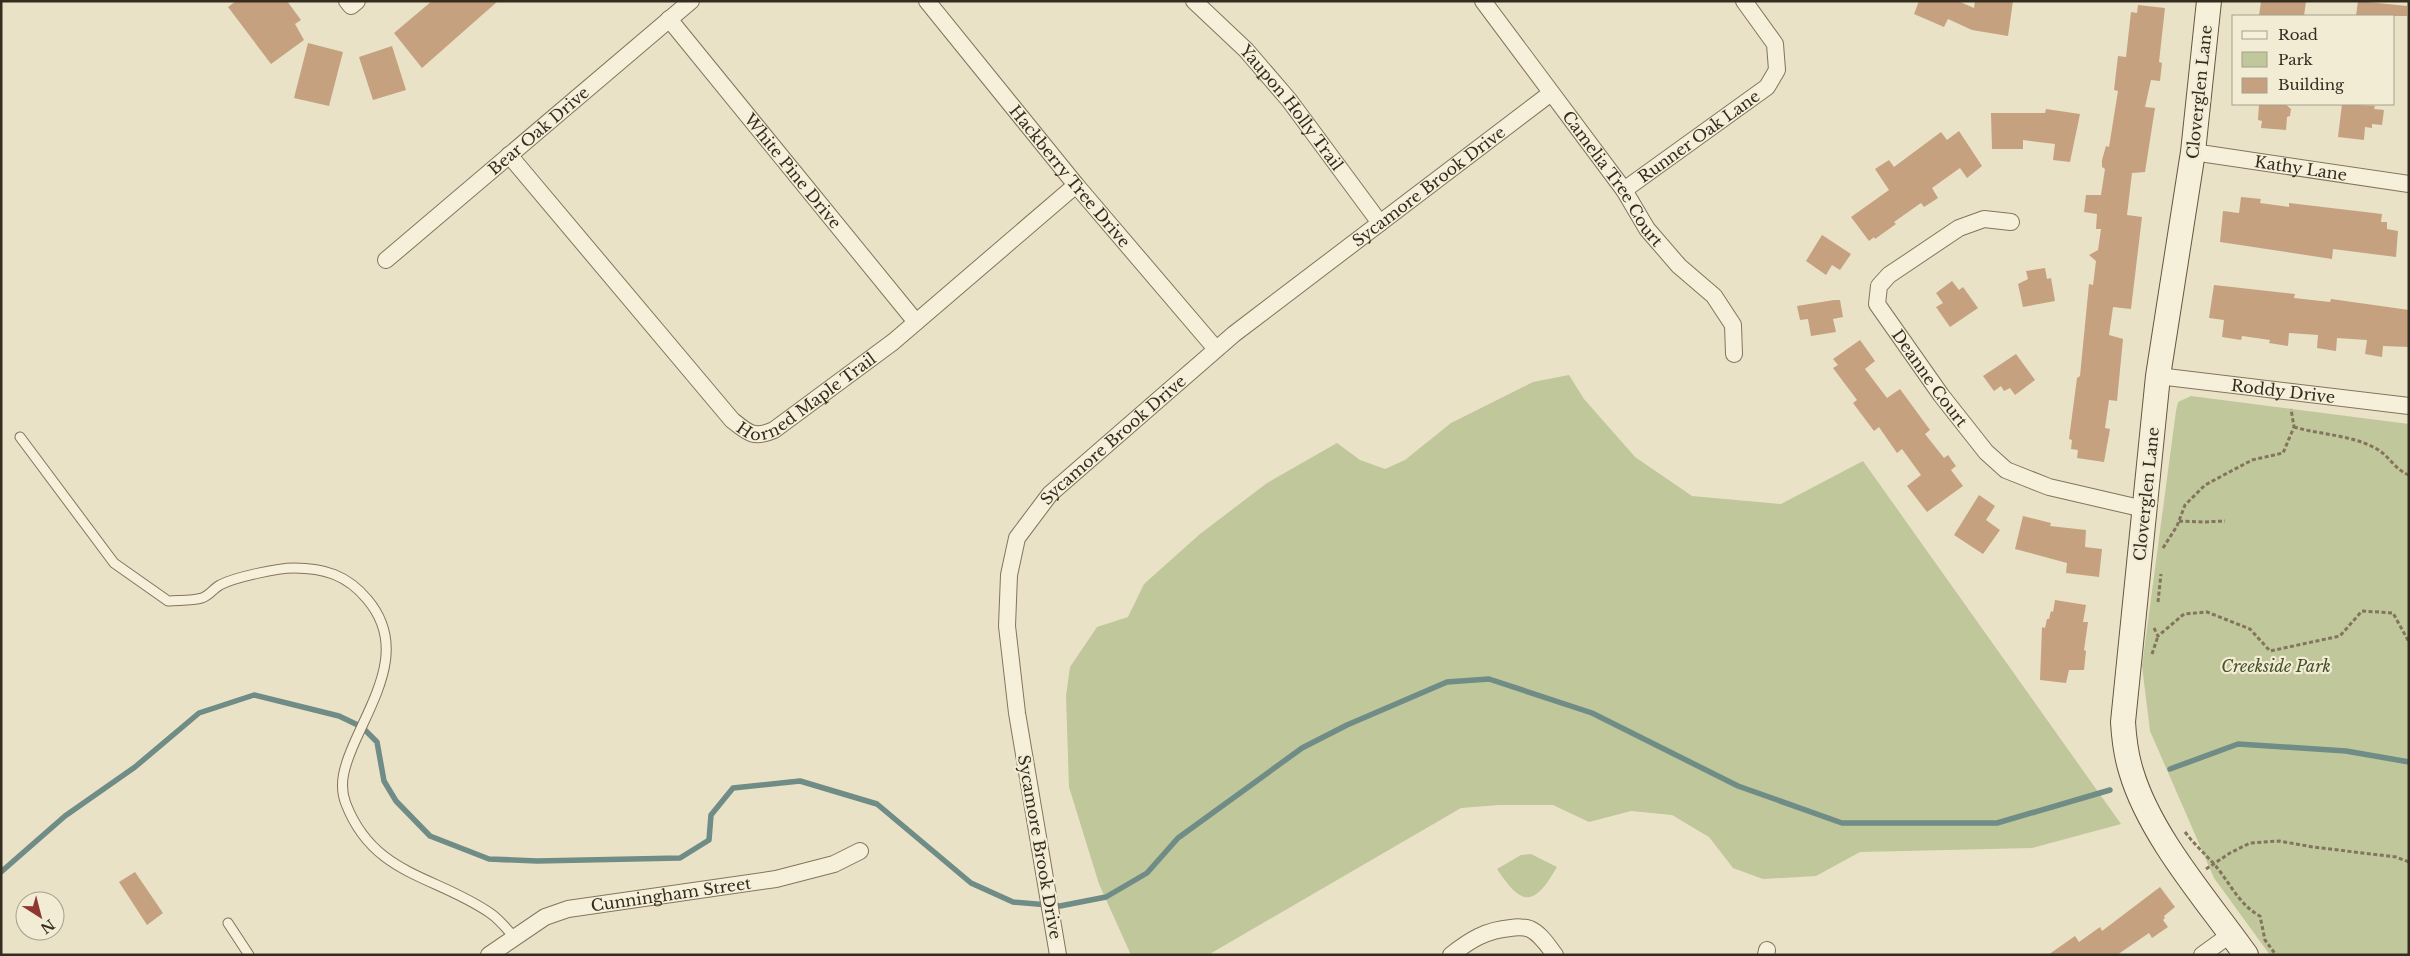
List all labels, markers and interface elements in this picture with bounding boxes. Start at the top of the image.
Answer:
legend [2232,15,2395,105]
street label: Cloverglen Lane [2182,24,2216,160]
text: Road [2278,25,2318,44]
street label: Yaupon Holly Trail [1235,40,1348,174]
text: Park [2278,50,2314,69]
text: Building [2278,75,2345,94]
street label: Bear Oak Drive [484,82,593,179]
street label: Runner Oak Lane [1634,86,1763,187]
street label: Hackberry Tree Drive [1005,101,1135,251]
street label: Camelia Tree Court [1558,107,1667,250]
street label: White Pine Drive [739,109,846,232]
street label: Sycamore Brook Drive [1348,122,1509,251]
street label: Kathy Lane [2253,151,2348,185]
street label: Deanne Court [1888,325,1972,431]
street label: Horned Maple Trail [733,348,880,445]
street label: Sycamore Brook Drive [1036,371,1190,508]
street label: Roddy Drive [2230,375,2336,407]
street label: Cloverglen Lane [2129,426,2163,562]
park label: Creekside Park [2221,656,2331,676]
street label: Sycamore Brook Drive [1014,753,1066,941]
street label: Cunningham Street [590,873,752,916]
north arrow [15,891,65,941]
text: N [37,915,58,938]

